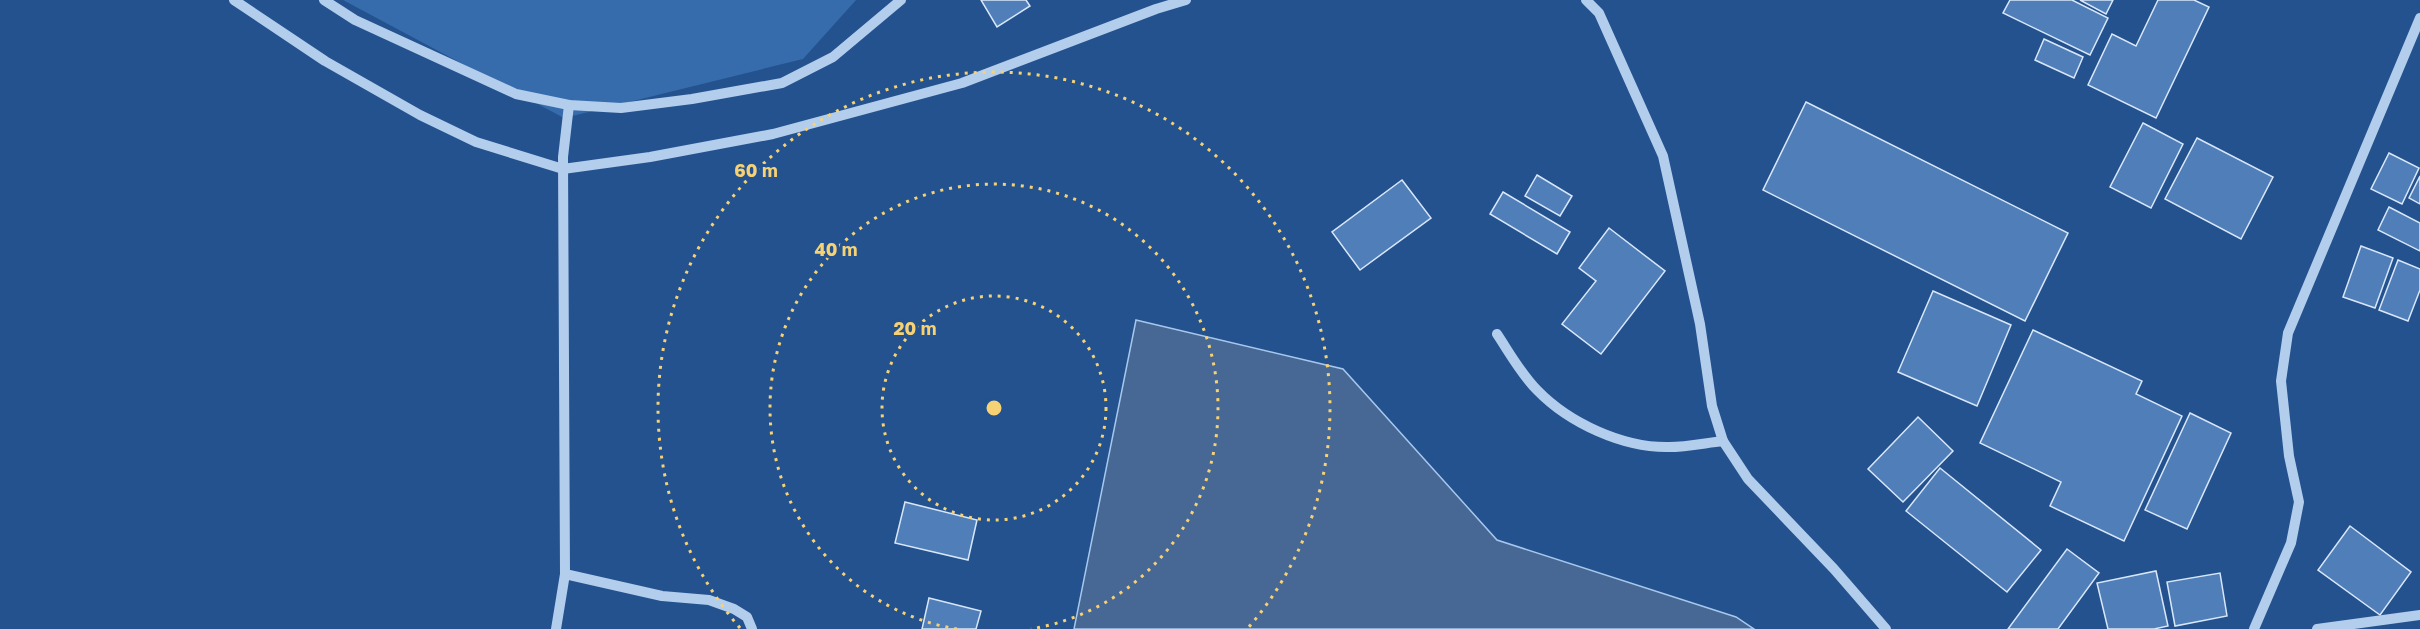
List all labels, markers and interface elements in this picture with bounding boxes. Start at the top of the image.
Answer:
text: 60 m [734,159,778,181]
text: 40 m [814,238,858,260]
text: 20 m [894,317,936,339]
centre of rings [984,398,1004,418]

